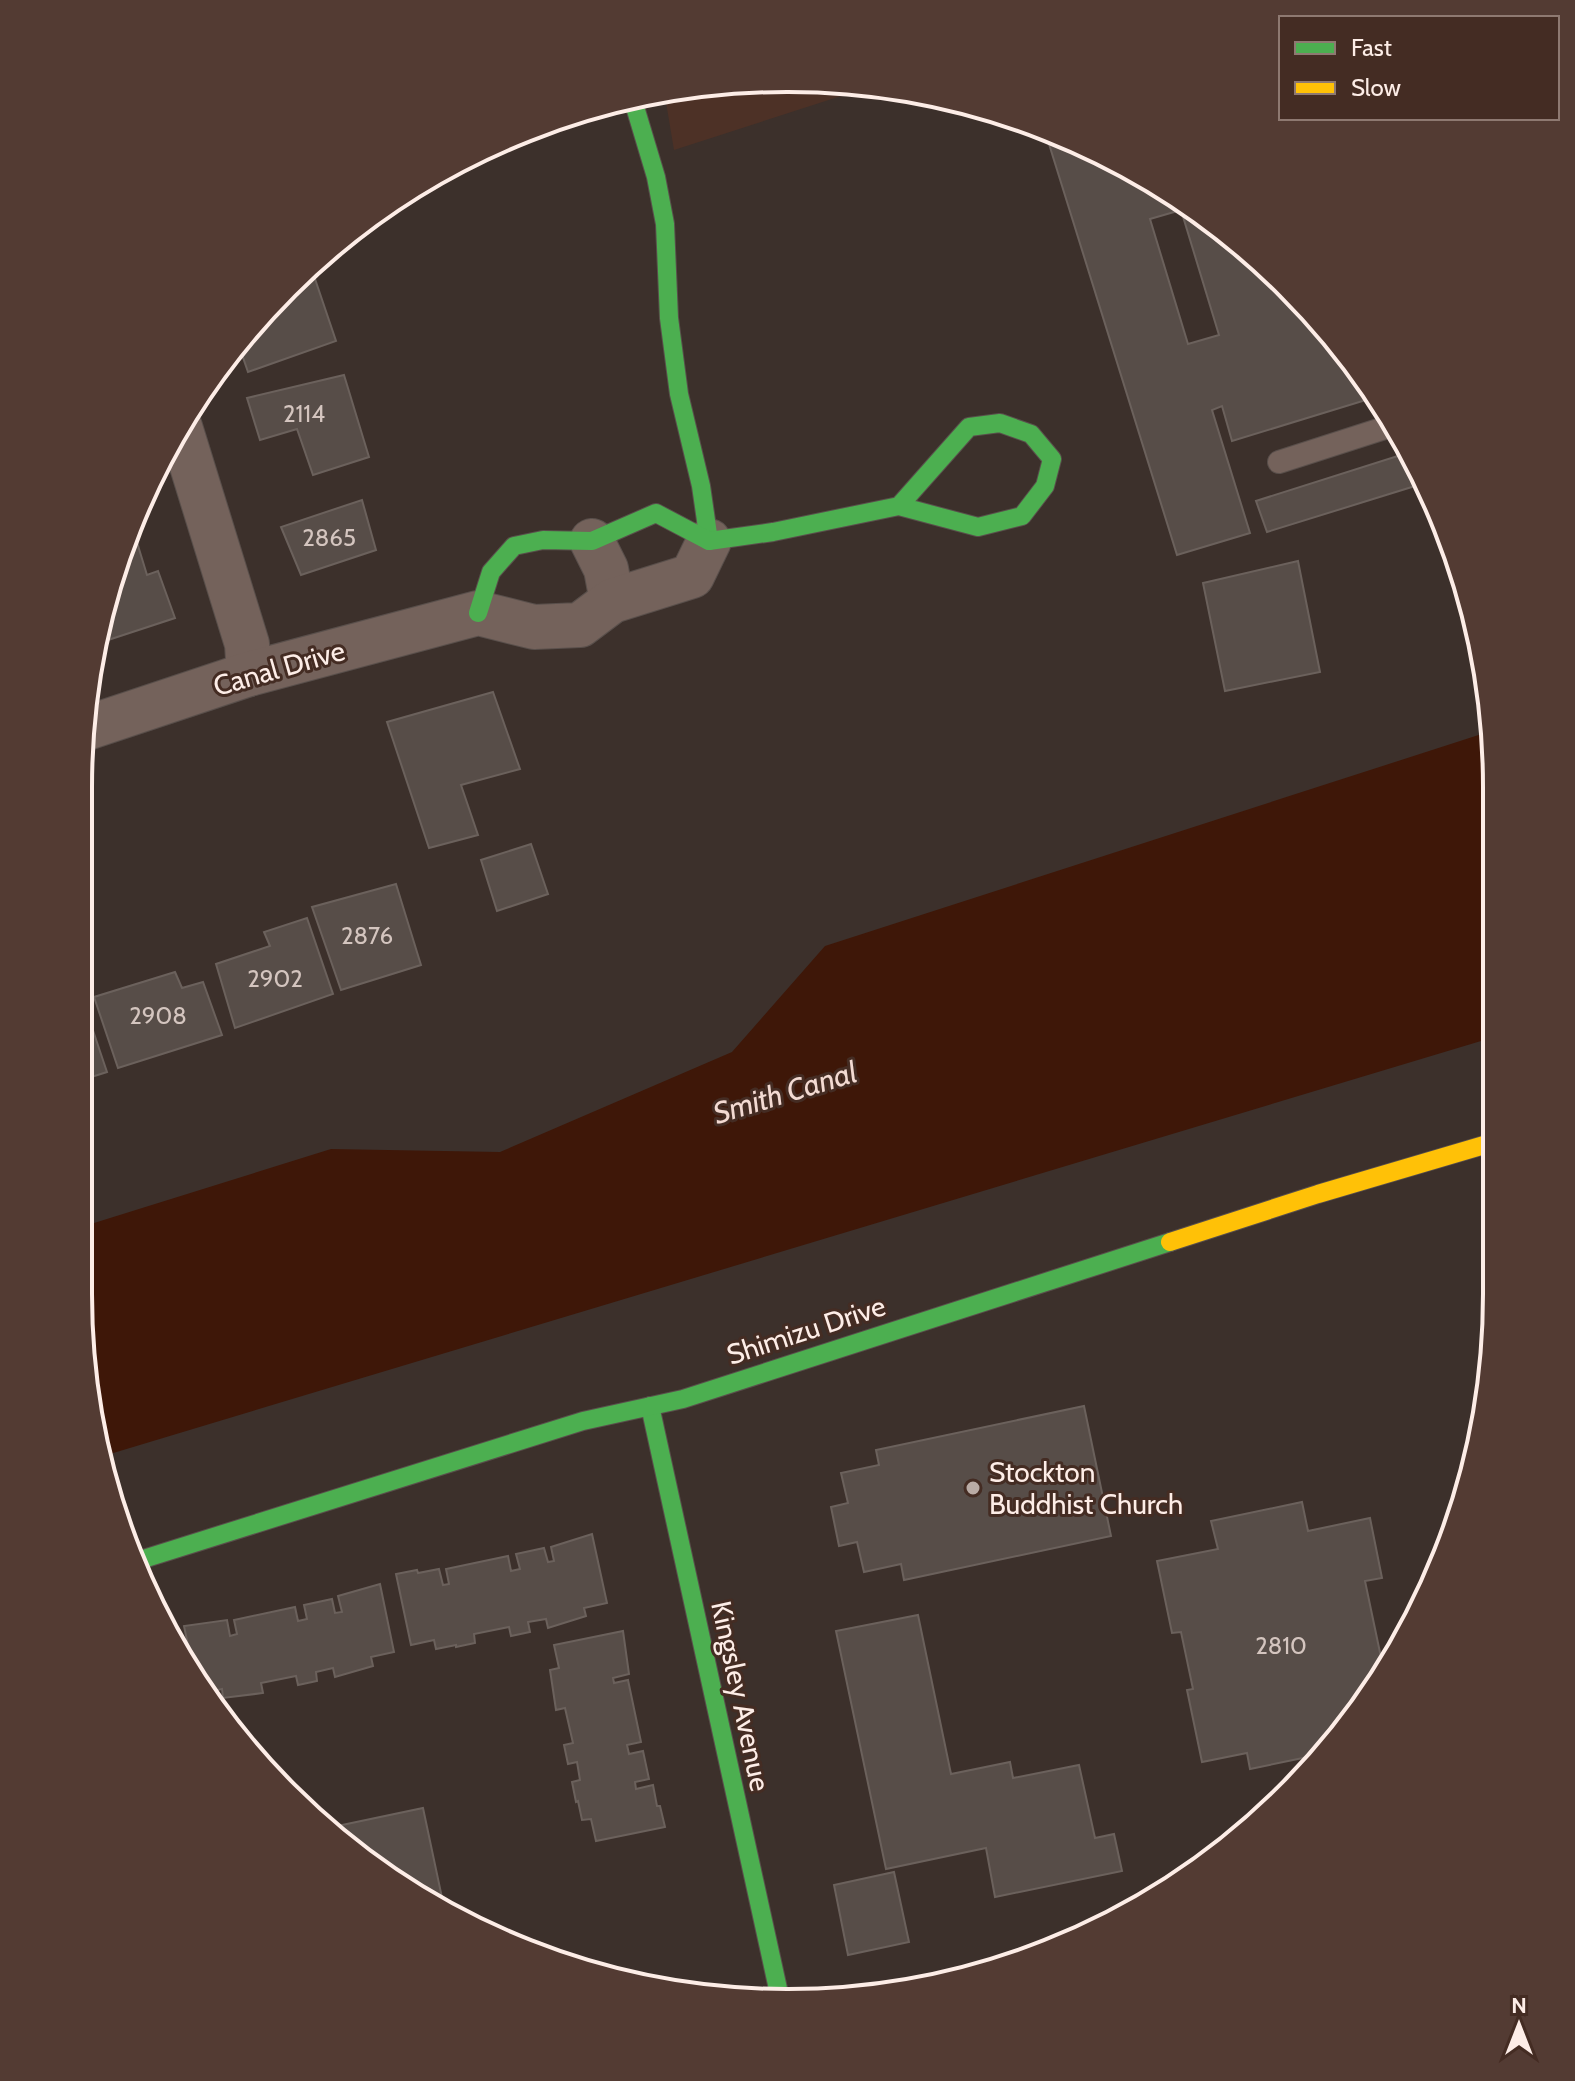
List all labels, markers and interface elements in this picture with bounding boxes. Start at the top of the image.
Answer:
legend [1279,16,1559,120]
text: Fast [1351,33,1392,62]
text: Slow [1351,73,1401,102]
house number: 2114 [283,399,325,428]
house number: 2865 [302,523,356,552]
street label: Canal Drive [209,633,349,703]
house number: 2876 [341,921,393,950]
house number: 2902 [247,964,303,993]
house number: 2908 [129,1001,187,1030]
water label: Smith Canal [708,1053,861,1132]
street label: Shimizu Drive [722,1288,890,1372]
place label: Stockton Buddhist Church [989,1455,1183,1521]
marker: Stockton Buddhist Church [964,1479,982,1497]
street label: Kingsley Avenue [704,1598,778,1794]
house number: 2810 [1255,1631,1307,1660]
north arrow [1479,1985,1559,2065]
text: N [1511,1992,1527,2019]

